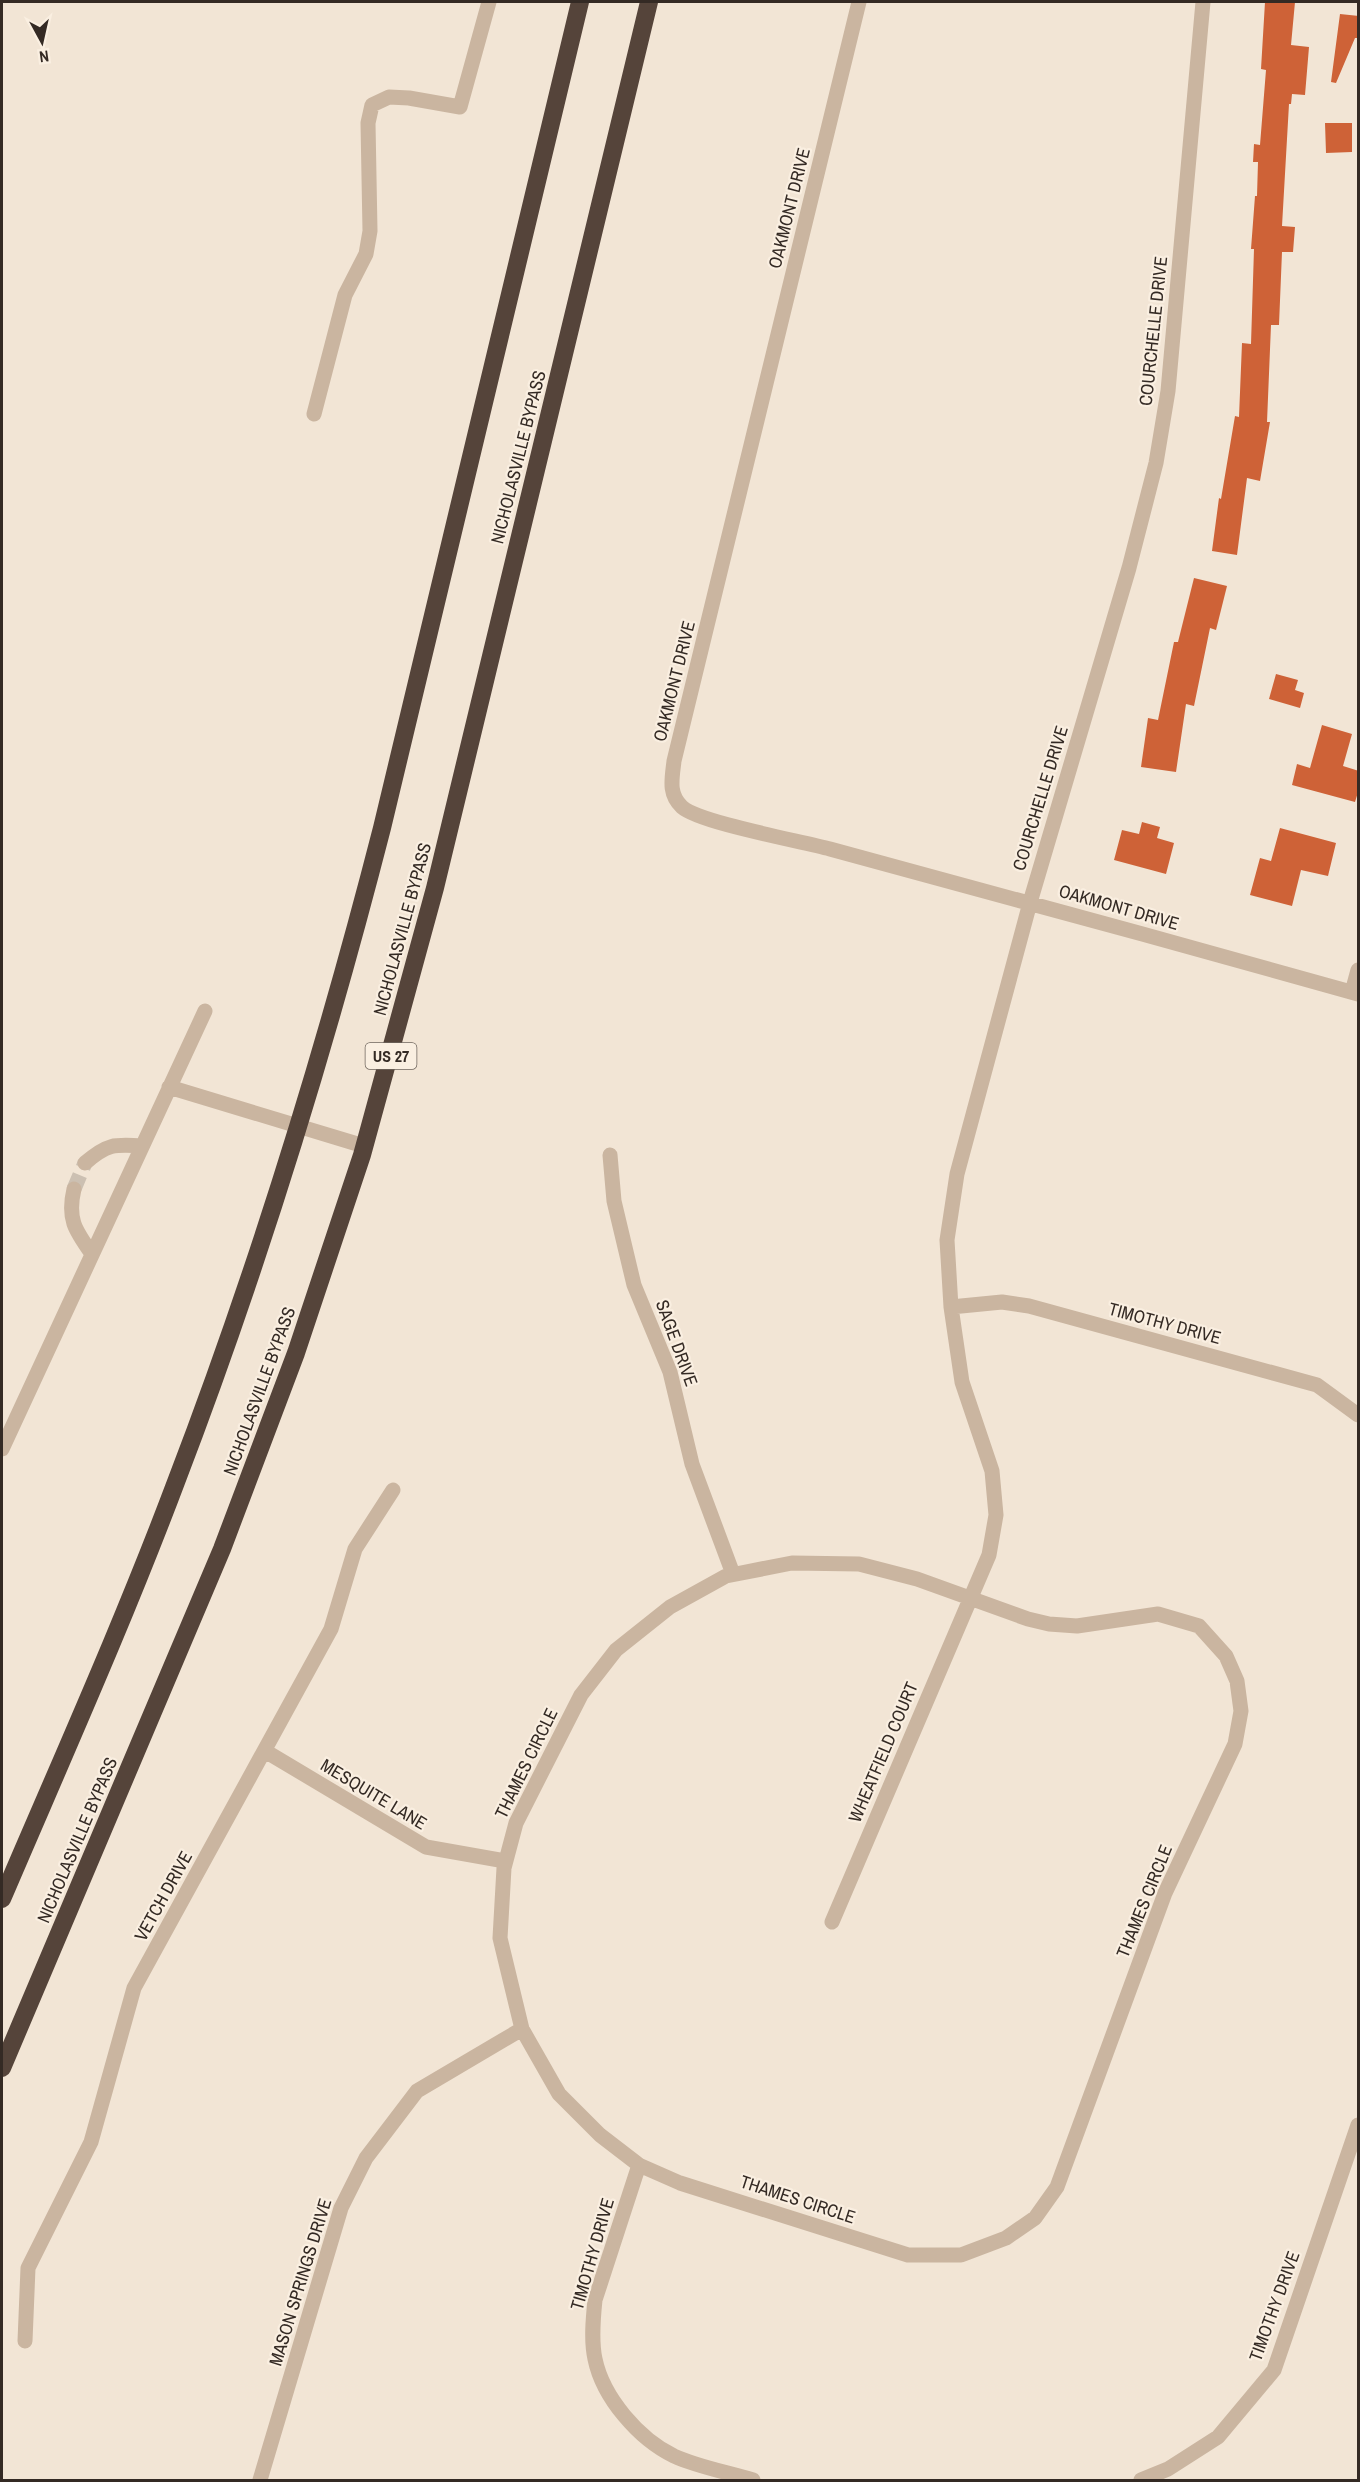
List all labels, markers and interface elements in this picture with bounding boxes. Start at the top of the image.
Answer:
north arrow [12,12,72,72]
text: N [38,45,50,68]
street label: OAKMONT DRIVE [762,145,816,271]
street label: COURCHELLE DRIVE [1133,255,1173,407]
street label: NICHOLASVILLE BYPASS [484,368,552,546]
street label: OAKMONT DRIVE [647,618,701,744]
street label: COURCHELLE DRIVE [1006,723,1074,873]
street label: NICHOLASVILLE BYPASS [367,840,437,1018]
street label: OAKMONT DRIVE [1056,878,1182,936]
road number: US 27 [366,1043,416,1069]
street label: SAGE DRIVE [650,1296,704,1390]
street label: TIMOTHY DRIVE [1106,1296,1224,1350]
street label: NICHOLASVILLE BYPASS [217,1303,301,1479]
street label: WHEATFIELD COURT [842,1678,924,1826]
street label: THAMES CIRCLE [489,1704,563,1822]
street label: MESQUITE LANE [316,1752,432,1836]
street label: NICHOLASVILLE BYPASS [31,1753,123,1927]
street label: THAMES CIRCLE [1110,1841,1178,1961]
street label: VETCH DRIVE [128,1847,198,1945]
street label: THAMES CIRCLE [737,2169,859,2229]
street label: MASON SPRINGS DRIVE [263,2195,337,2369]
street label: TIMOTHY DRIVE [564,2195,620,2313]
street label: TIMOTHY DRIVE [1243,2248,1305,2364]

